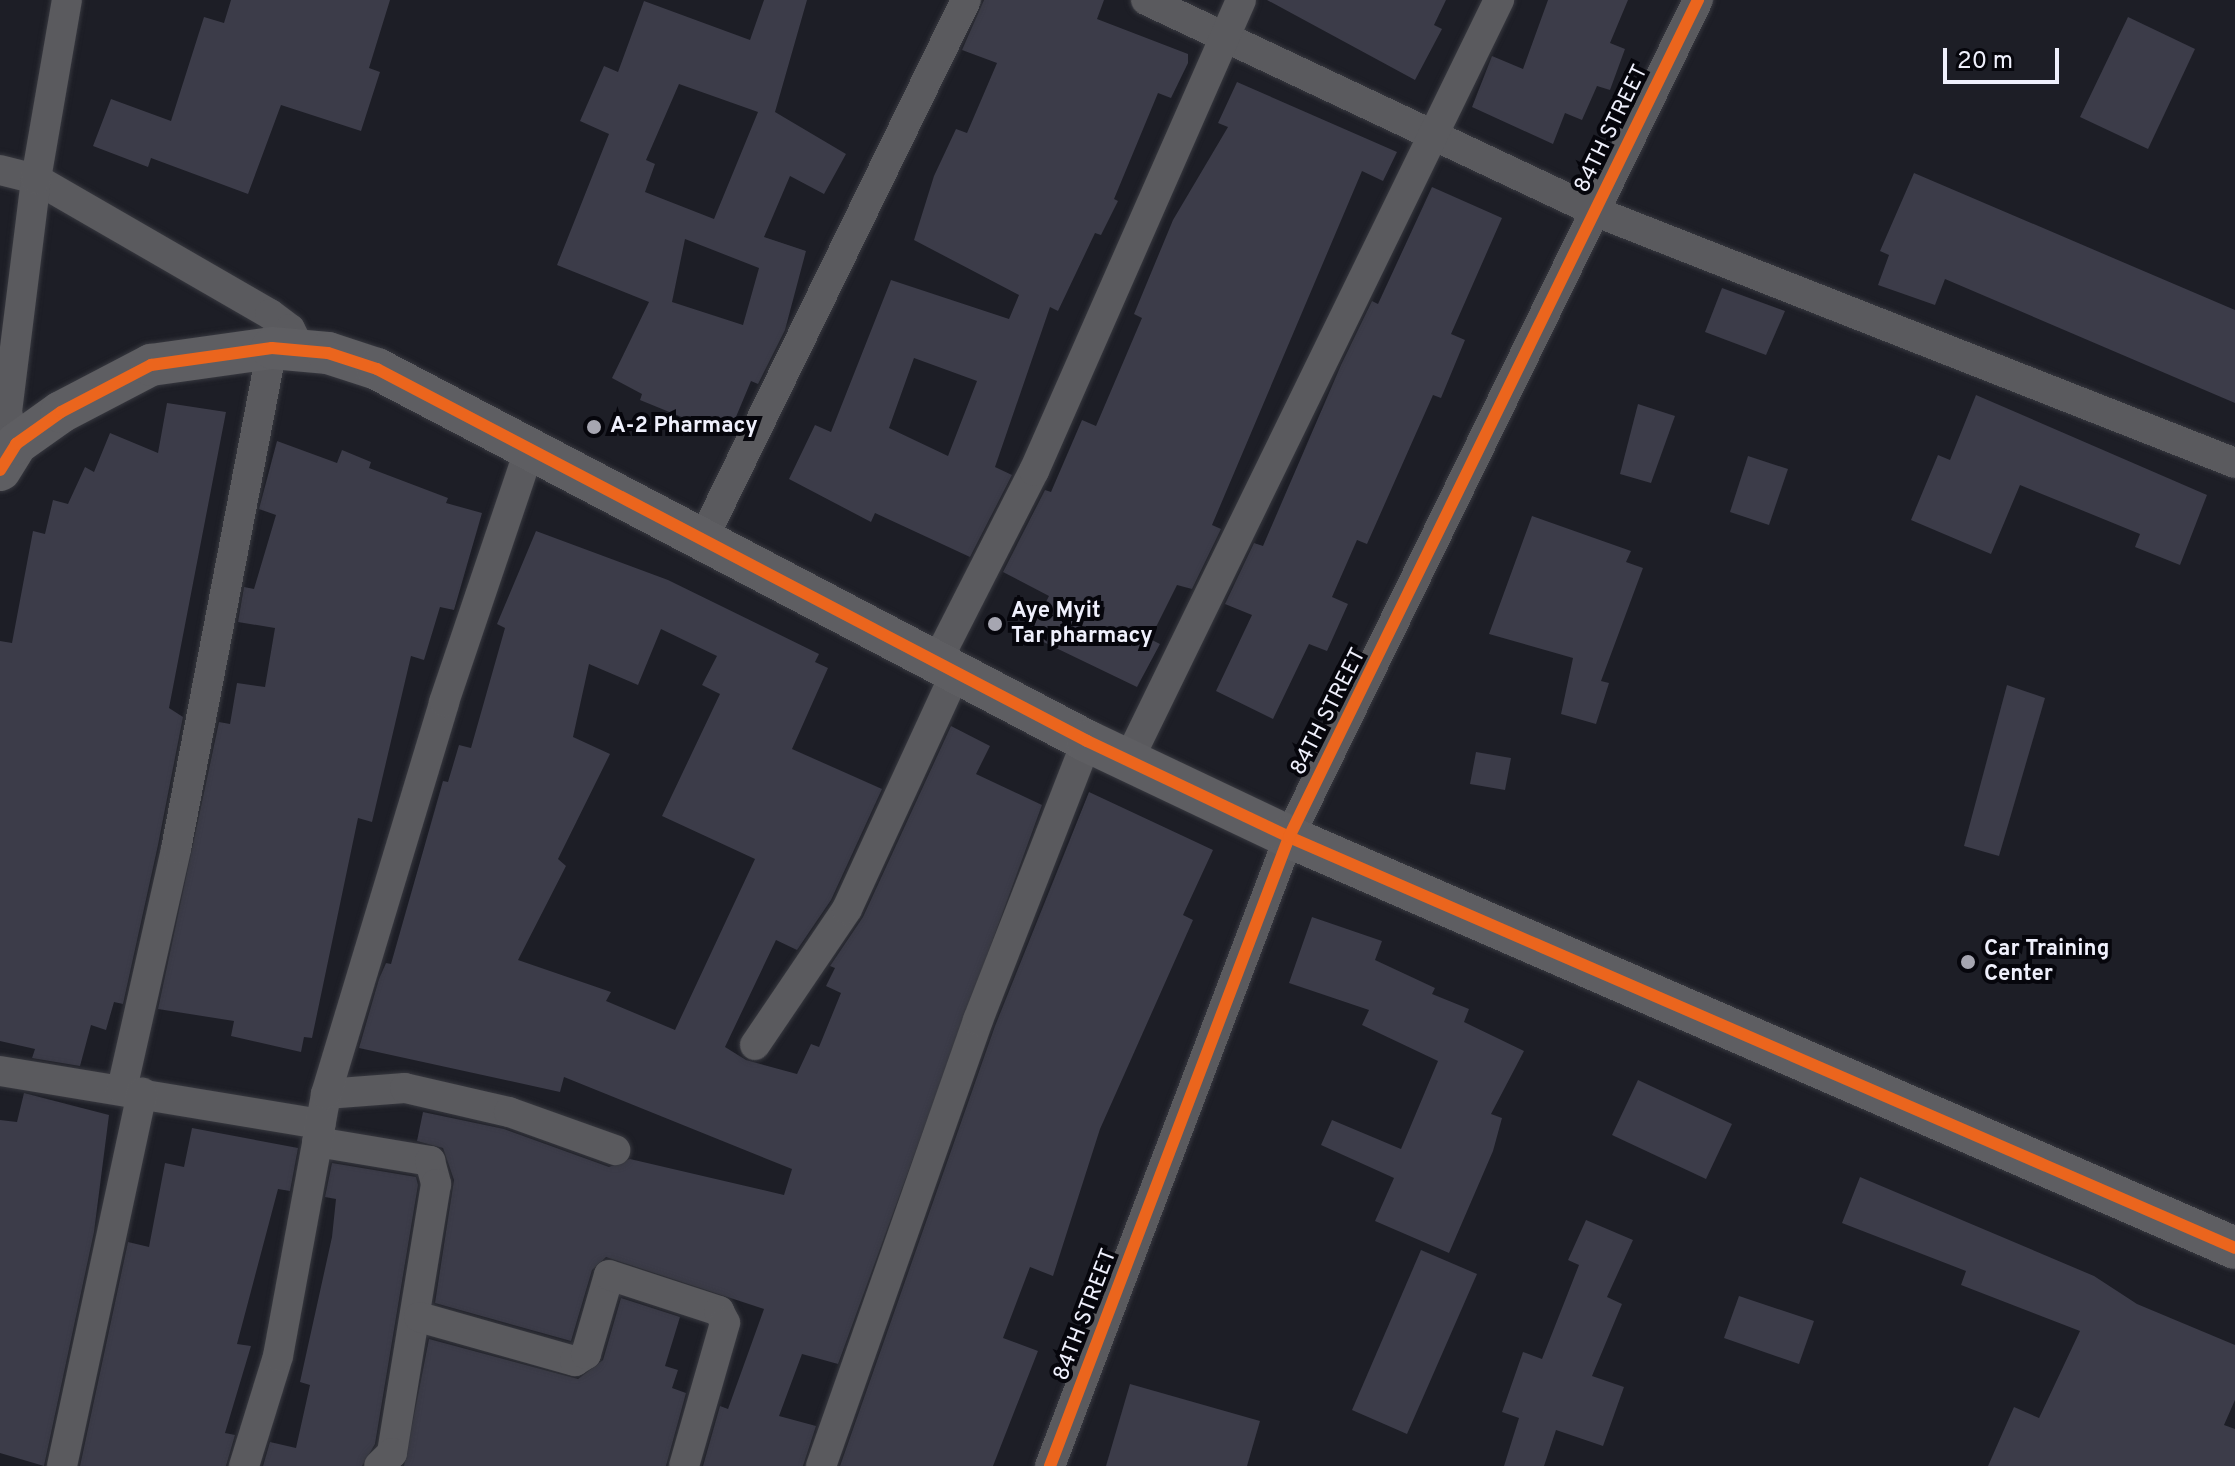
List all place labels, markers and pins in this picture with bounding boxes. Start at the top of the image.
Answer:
place label: A-2 Pharmacy [610,414,758,440]
marker: A-2 Pharmacy [585,418,603,436]
place label: Aye Myit Tar pharmacy [1011,598,1153,650]
marker: Aye Myit Tar pharmacy [986,615,1004,633]
place label: Car Training Center [1984,936,2109,988]
marker: Car Training Center [1959,953,1977,971]

